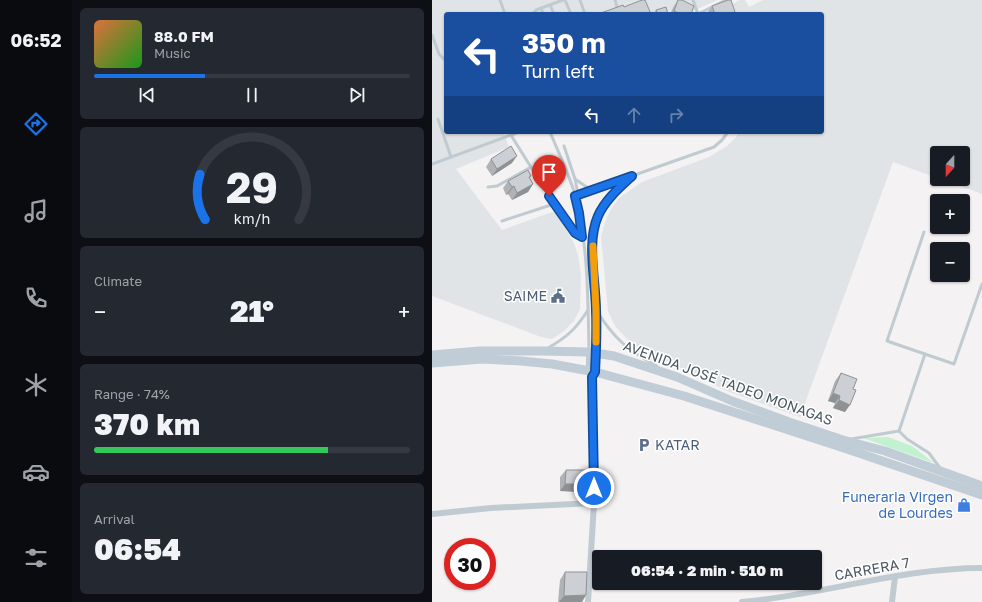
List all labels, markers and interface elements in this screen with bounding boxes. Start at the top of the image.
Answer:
text: 350 m [522,26,606,59]
text: 88.0 FM [154,27,214,45]
icon: left [456,28,508,80]
text: 06:52 [11,29,61,51]
text: Music [154,45,191,61]
text: Turn left [522,60,595,82]
icon: previous [136,84,158,106]
icon: pause [241,84,263,106]
icon: next [346,84,368,106]
icon: left [581,104,603,126]
icon: ahead [623,104,645,126]
icon: right [665,104,687,126]
icon: directions [22,110,50,138]
north arrow [930,146,970,186]
map controls [930,146,970,282]
pin [532,155,566,196]
icon: arrive [538,161,560,183]
text: 29 [226,162,278,212]
button: + [930,194,970,234]
icon: music [22,197,50,225]
text: km/h [234,210,270,227]
button: − [930,242,970,282]
text: Climate [94,273,142,289]
icon: phone [22,284,50,312]
place label: SAIME [504,287,547,304]
public building icon: SAIME [550,288,566,304]
text: 21° [230,293,274,329]
text: − [94,298,106,325]
text: + [398,298,410,325]
street label: AVENIDA JOSÉ TADEO MONAGAS [621,337,835,428]
icon: climate [22,371,50,399]
text: Range · 74% [94,386,170,402]
text: 370 km [94,406,200,442]
place label: KATAR [655,436,700,453]
parking icon: KATAR [636,437,652,453]
icon: car [22,458,50,486]
position arrow [573,467,615,509]
place label: Funeraria Virgen de Lourdes [842,488,953,521]
shop icon: Funeraria Virgen de Lourdes [956,497,972,513]
text: Arrival [94,511,135,527]
text: 06:54 [94,531,181,567]
speed limit sign: 30 [444,538,496,590]
icon: filters [22,544,50,572]
street label: CARRERA 7 [833,554,911,583]
text: 06:54 · 2 min · 510 m [631,561,783,579]

